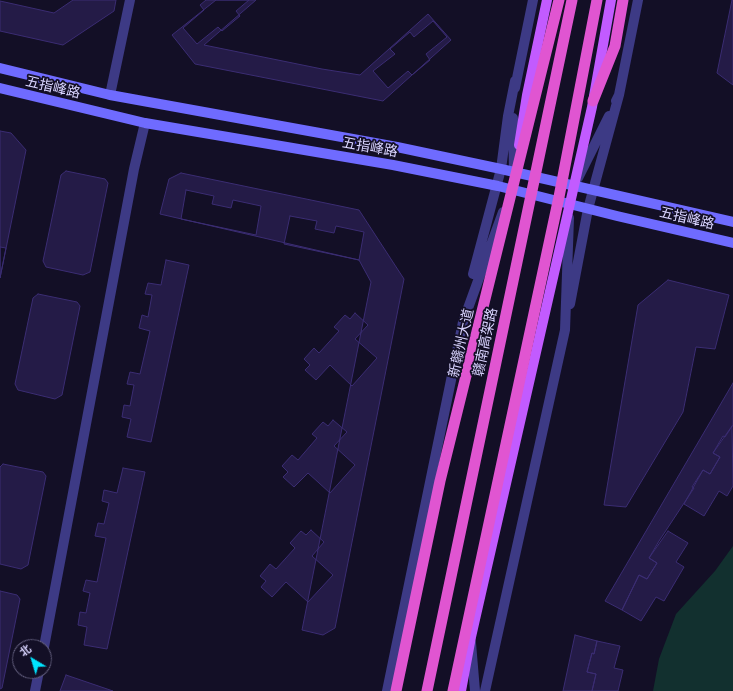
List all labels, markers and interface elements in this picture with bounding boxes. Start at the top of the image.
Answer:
street label: 五指峰路 [24,73,82,101]
street label: 五指峰路 [341,134,399,160]
street label: 五指峰路 [658,204,716,232]
street label: 赣南高架路 [470,306,500,378]
street label: 新赣州大道 [445,307,477,379]
north arrow [12,639,52,679]
text: 北 [17,641,33,658]

